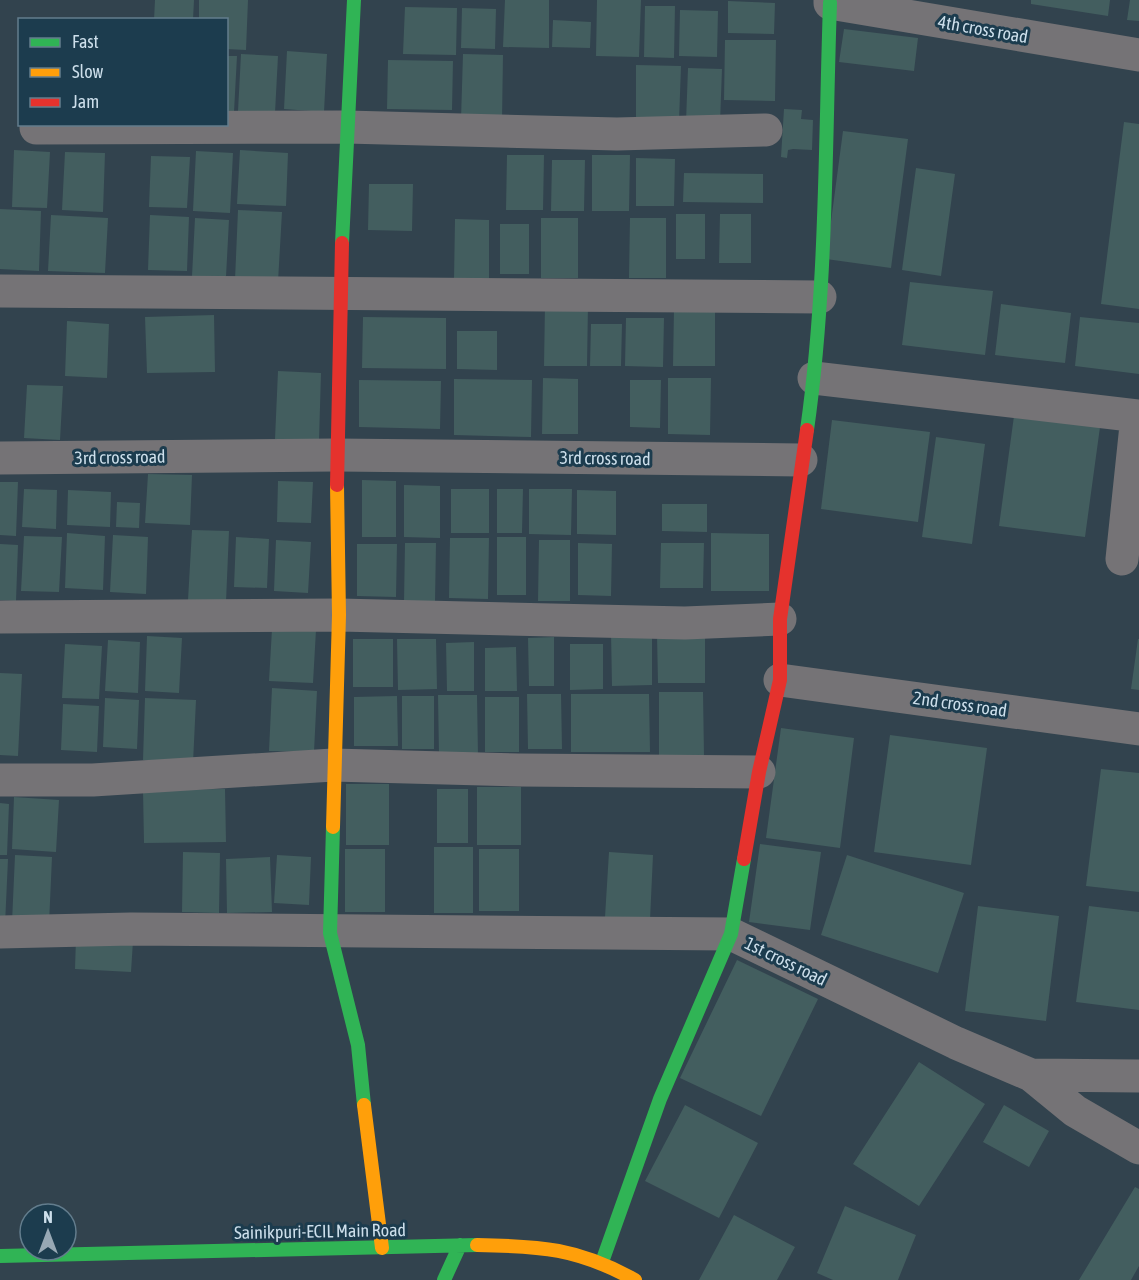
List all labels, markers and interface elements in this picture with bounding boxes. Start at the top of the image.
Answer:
street label: 4th cross road [936,11,1030,47]
legend [18,18,228,126]
text: Fast [72,31,99,52]
text: Slow [72,61,103,82]
text: Jam [72,91,99,112]
street label: 3rd cross road [74,446,166,468]
street label: 3rd cross road [559,447,651,469]
street label: 2nd cross road [912,687,1008,721]
street label: 1st cross road [742,932,830,990]
north arrow [18,1202,78,1262]
text: N [43,1208,53,1226]
street label: Sainikpuri-ECIL Main Road [234,1219,406,1243]

